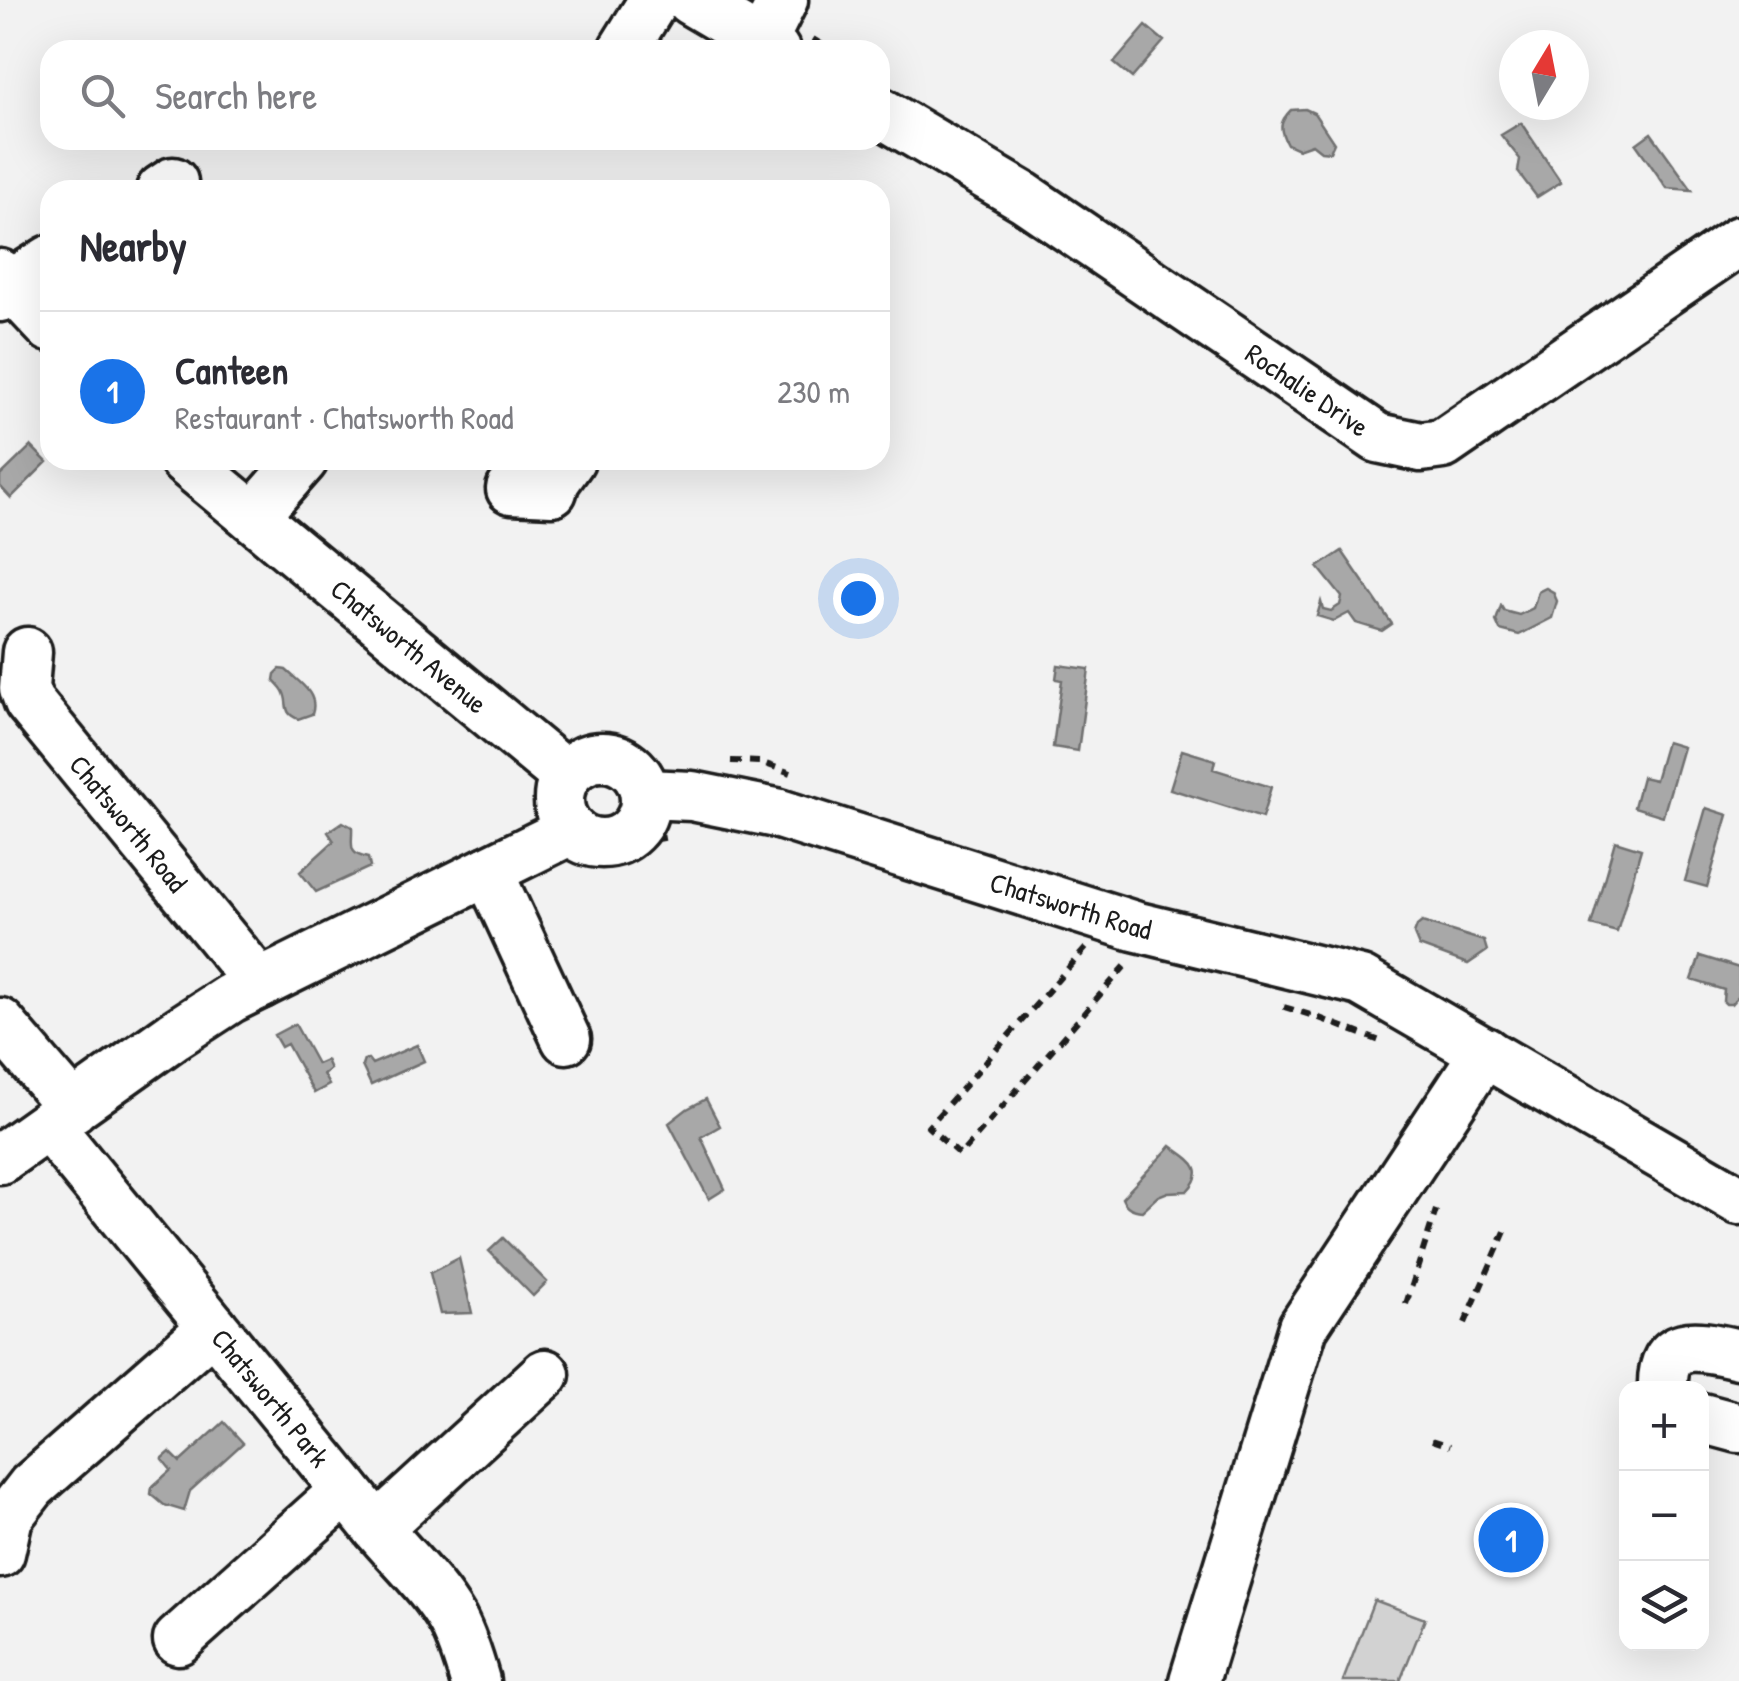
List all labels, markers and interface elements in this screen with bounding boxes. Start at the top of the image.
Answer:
north arrow [1499,30,1589,120]
search box [40,40,890,150]
icon: search [75,68,130,123]
text: Search here [155,69,317,121]
text: Nearby [80,217,187,274]
street label: Rochalie Drive [1238,334,1377,445]
text: Canteen [175,344,288,396]
text: 1 [107,370,118,413]
text: 230 m [777,370,850,413]
text: Restaurant · Chatsworth Road [175,396,514,439]
street label: Chatsworth Avenue [323,570,495,722]
your location [833,573,884,624]
street label: Chatsworth Road [61,747,196,900]
street label: Chatsworth Road [985,863,1156,949]
street label: Chatsworth Park [203,1320,339,1475]
map controls [1619,1381,1709,1651]
button: + [1619,1381,1709,1471]
button: − [1619,1471,1709,1561]
pin: 1 [1478,1502,1544,1578]
button: layers [1619,1561,1709,1651]

